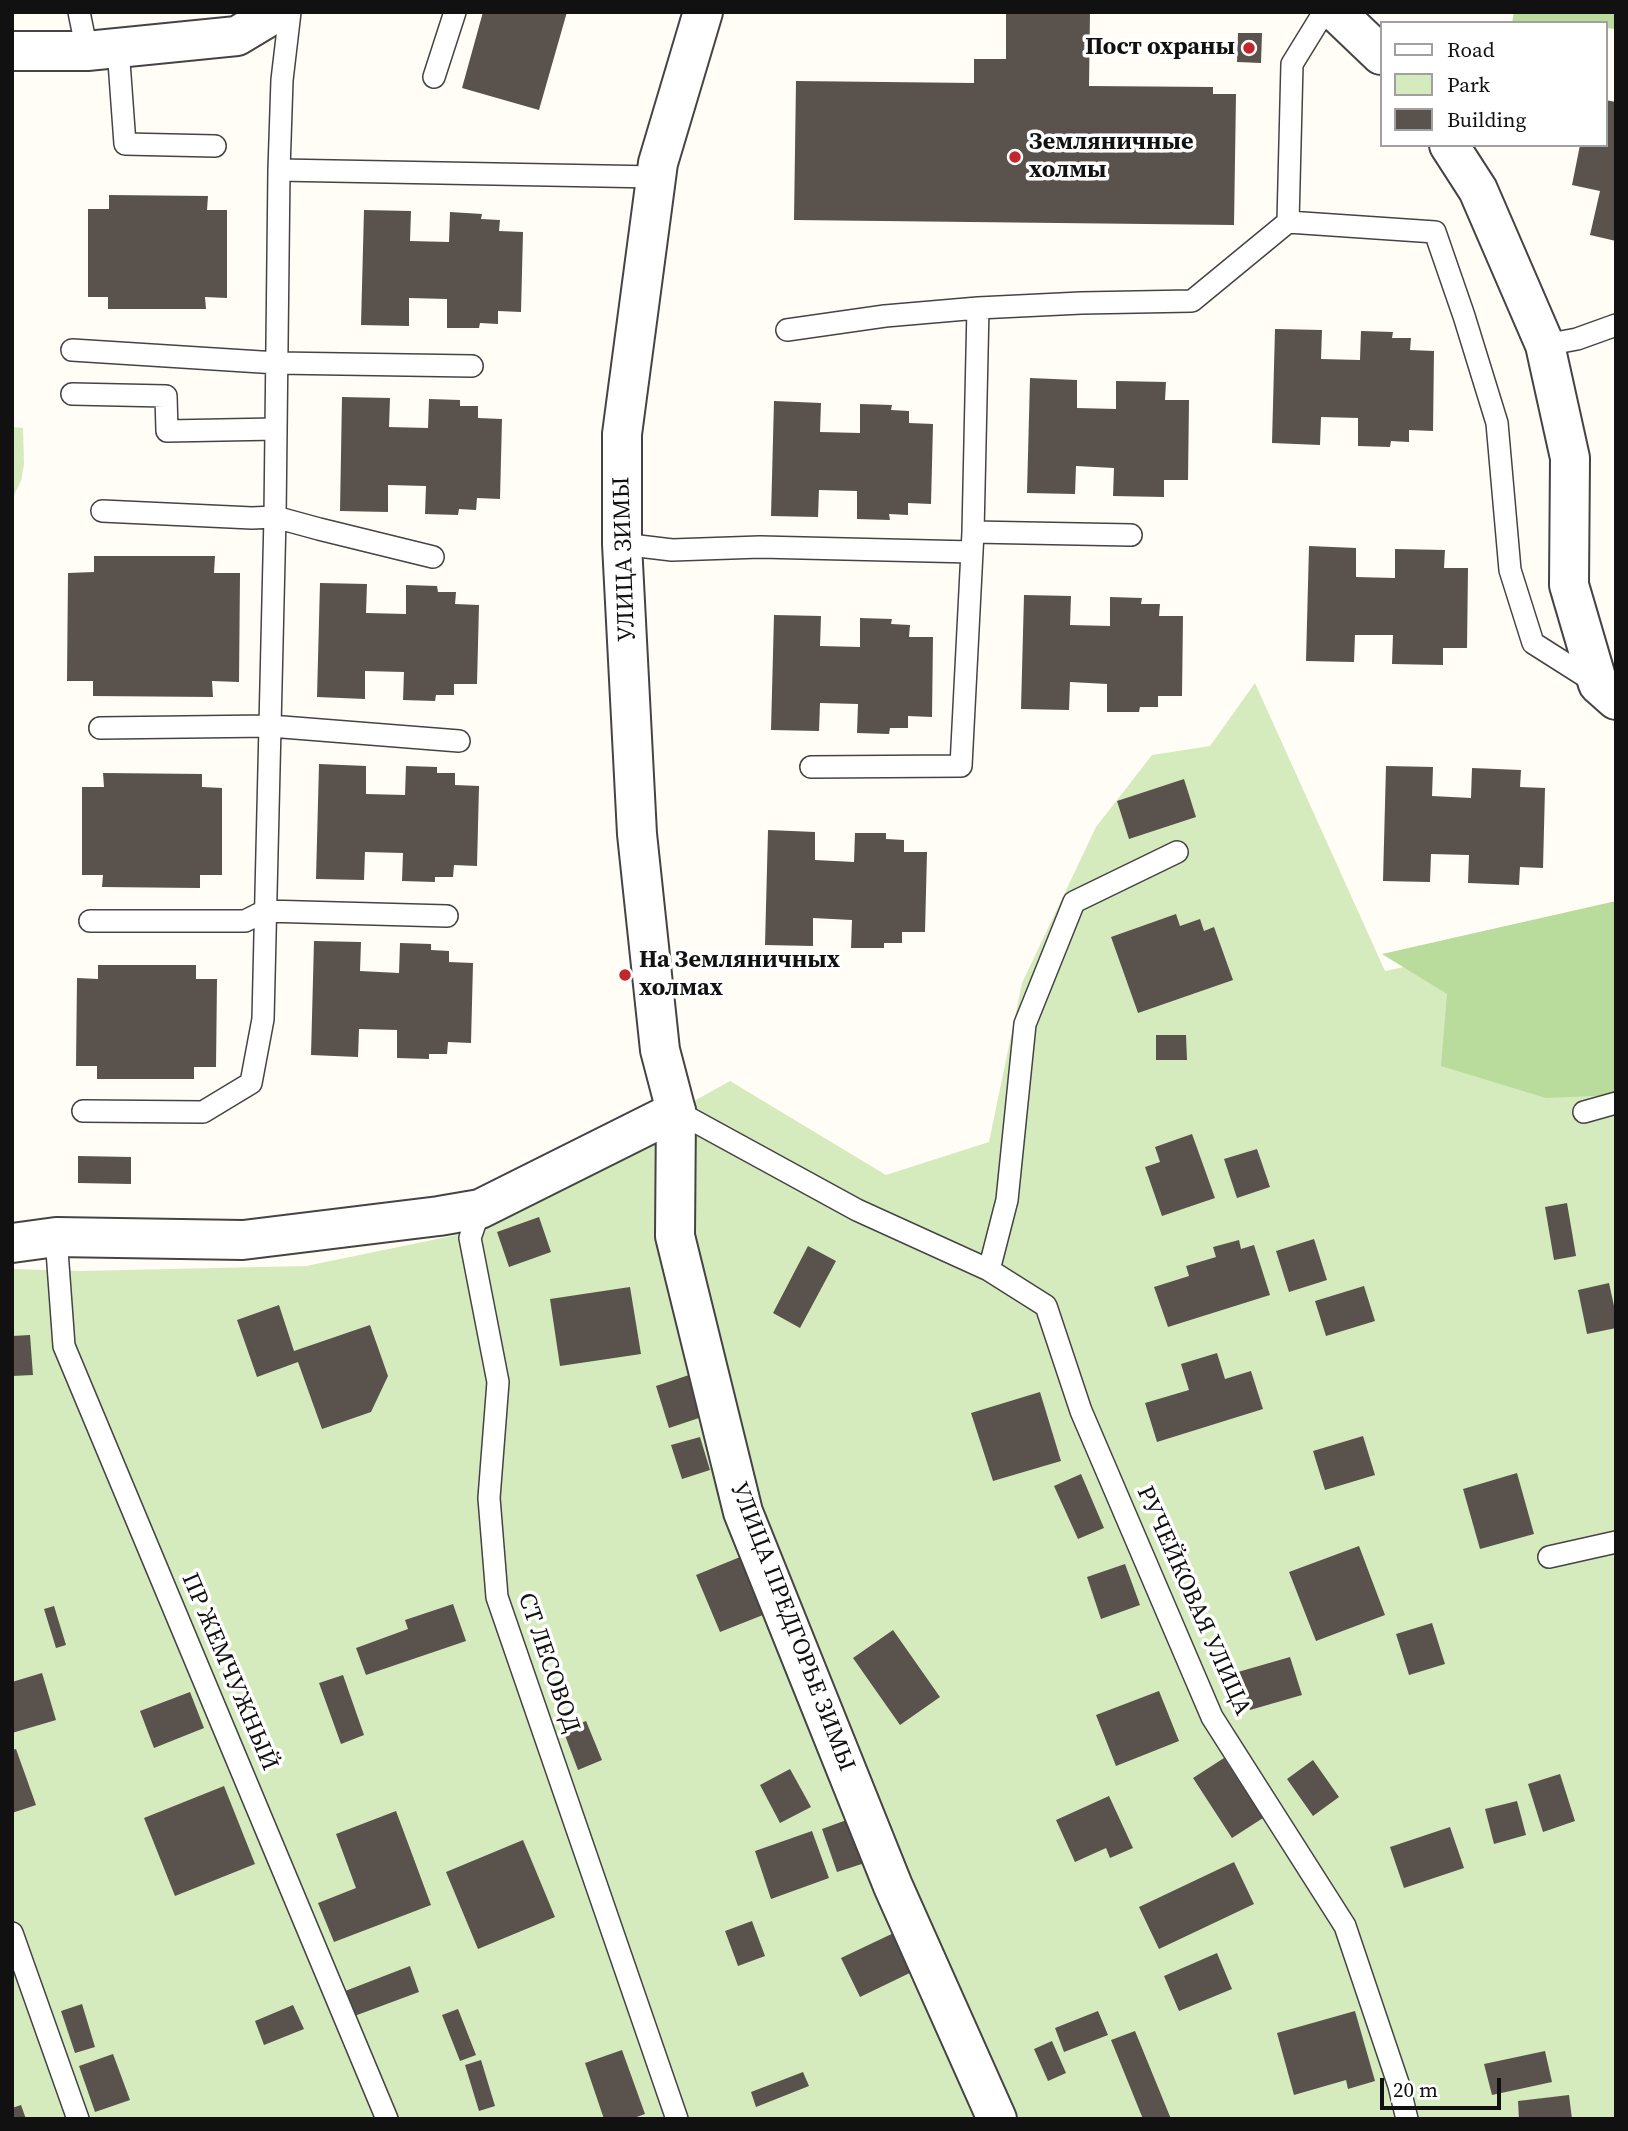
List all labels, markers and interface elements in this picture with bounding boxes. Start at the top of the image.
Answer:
legend [1380,21,1607,147]
place label: Пост охраны [1085,34,1235,62]
text: Road [1447,35,1495,64]
marker: Пост охраны [1241,40,1257,56]
text: Park [1447,70,1490,99]
text: Building [1447,105,1526,134]
place label: Земляничные холмы [1029,129,1193,185]
marker: Земляничные холмы [1007,149,1023,165]
street label: УЛИЦА ЗИМЫ [608,476,642,642]
place label: На Земляничных холмах [639,947,840,1003]
marker: На Земляничных холмах [617,967,633,983]
street label: УЛИЦА ПРЕДГОРЬЕ ЗИМЫ [724,1479,860,1775]
street label: РУЧЕЙКОВАЯ УЛИЦА [1129,1482,1257,1720]
street label: ПР ЖЕМЧУЖНЫЙ [174,1569,284,1775]
street label: СТ ЛЕСОВОД [511,1589,585,1737]
scale bar [1383,2064,1504,2108]
text: 20 m [1393,2075,1438,2104]

